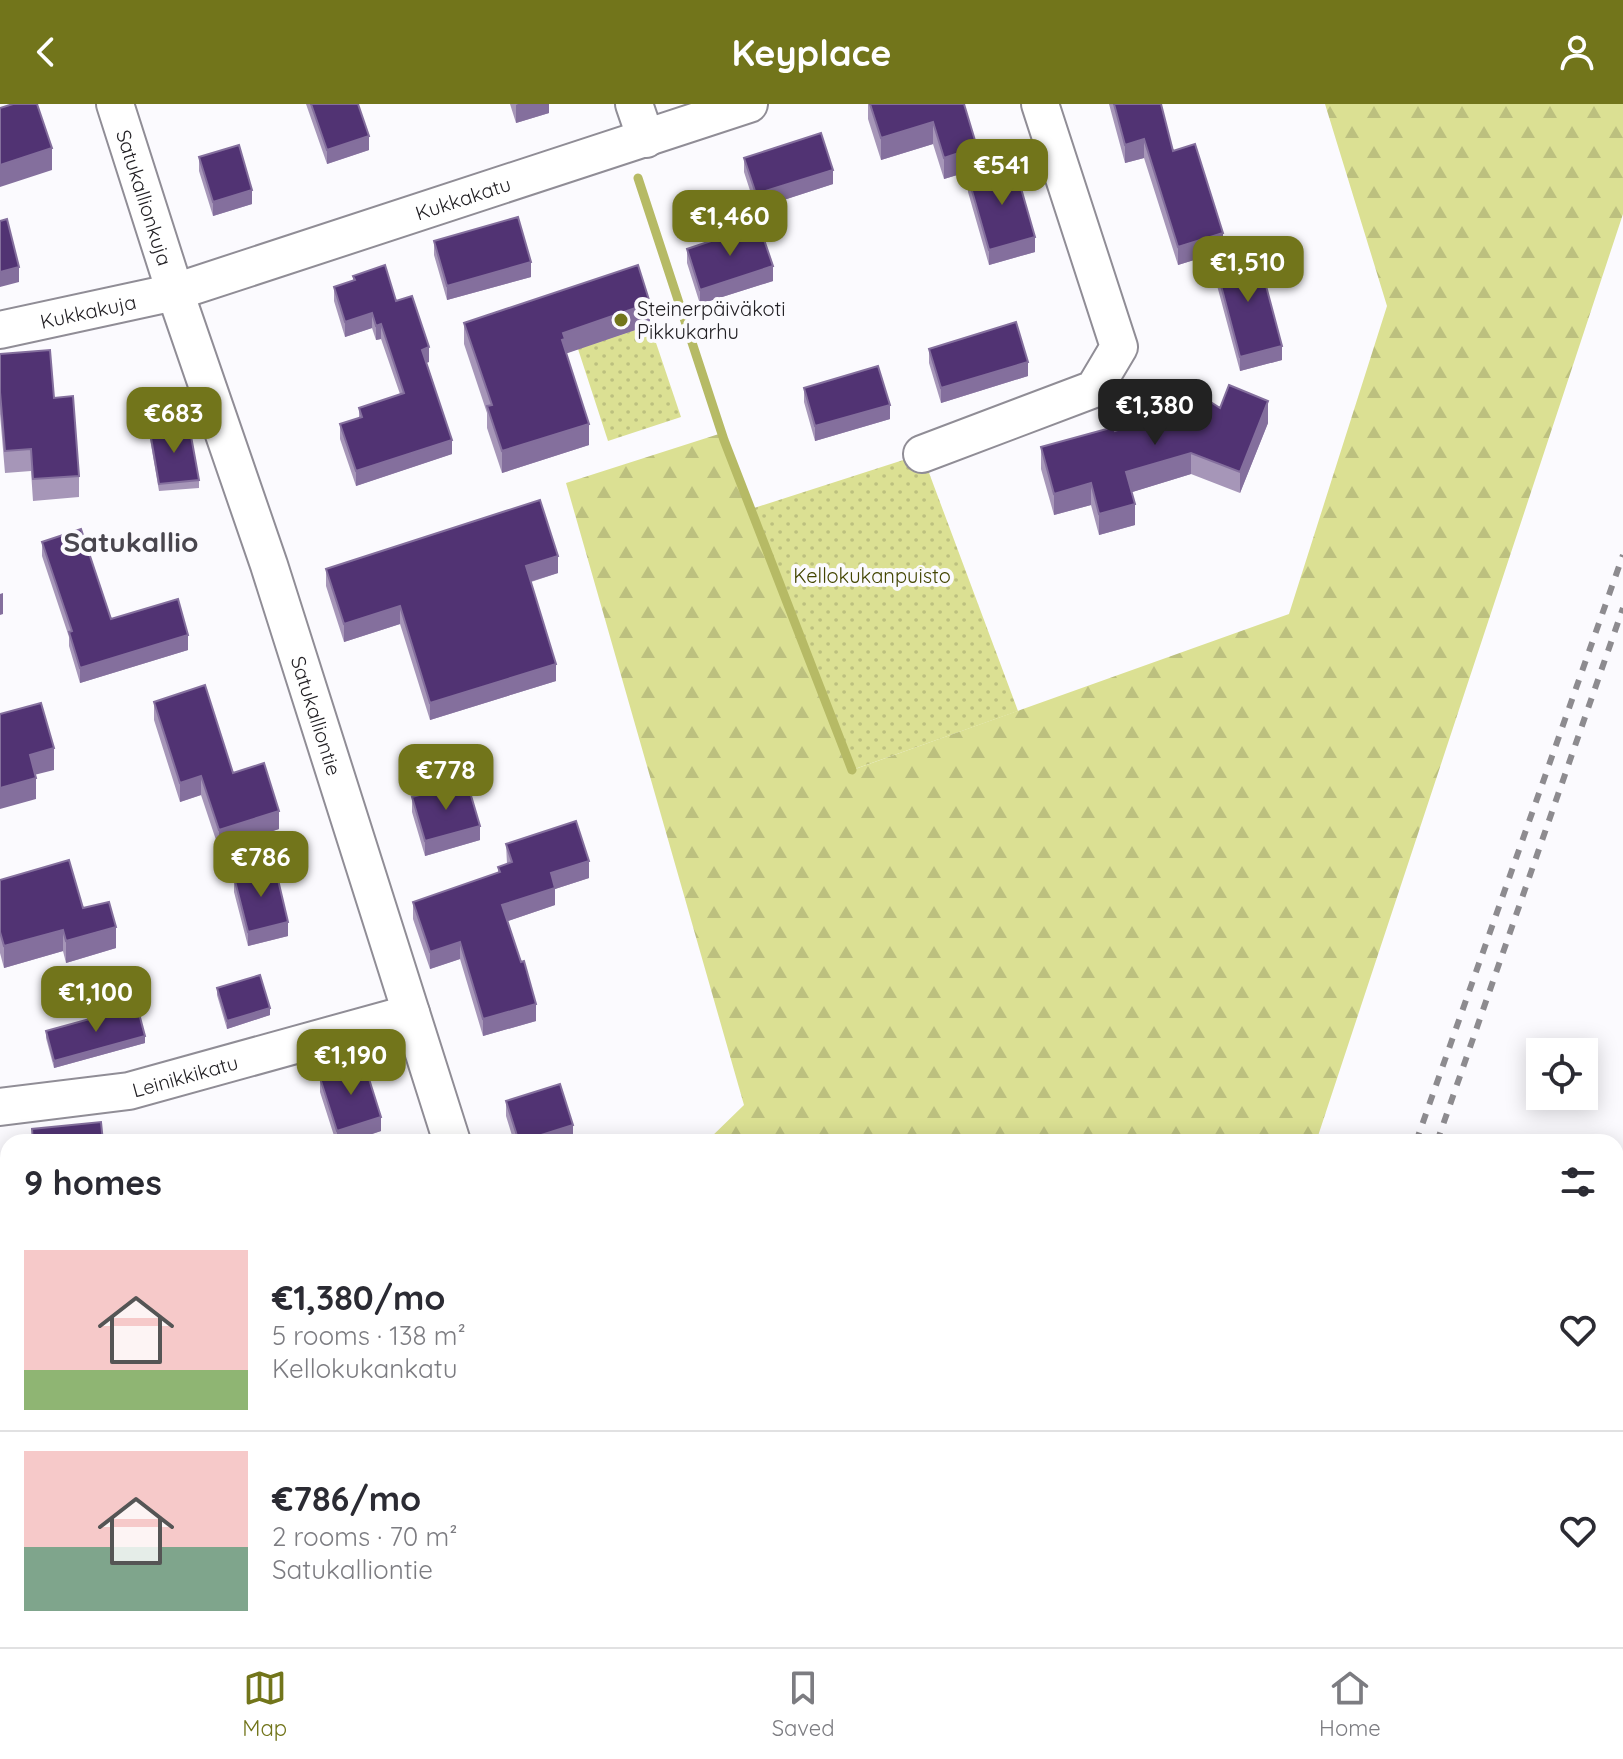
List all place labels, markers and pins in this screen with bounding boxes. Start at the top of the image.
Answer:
pin: €541 [955,139,1049,207]
pin: €1,460 [665,190,795,258]
pin: €1,510 [1183,236,1313,304]
place label: Steinerpäiväkoti Pikkukarhu [637,296,786,344]
marker: Steinerpäiväkoti Pikkukarhu [612,311,630,329]
pin: €1,380 [1090,379,1220,447]
pin: €683 [127,387,221,455]
pin: €778 [399,744,493,812]
pin: €786 [214,831,308,899]
pin: €1,100 [31,966,161,1034]
pin: €1,190 [286,1029,416,1097]

